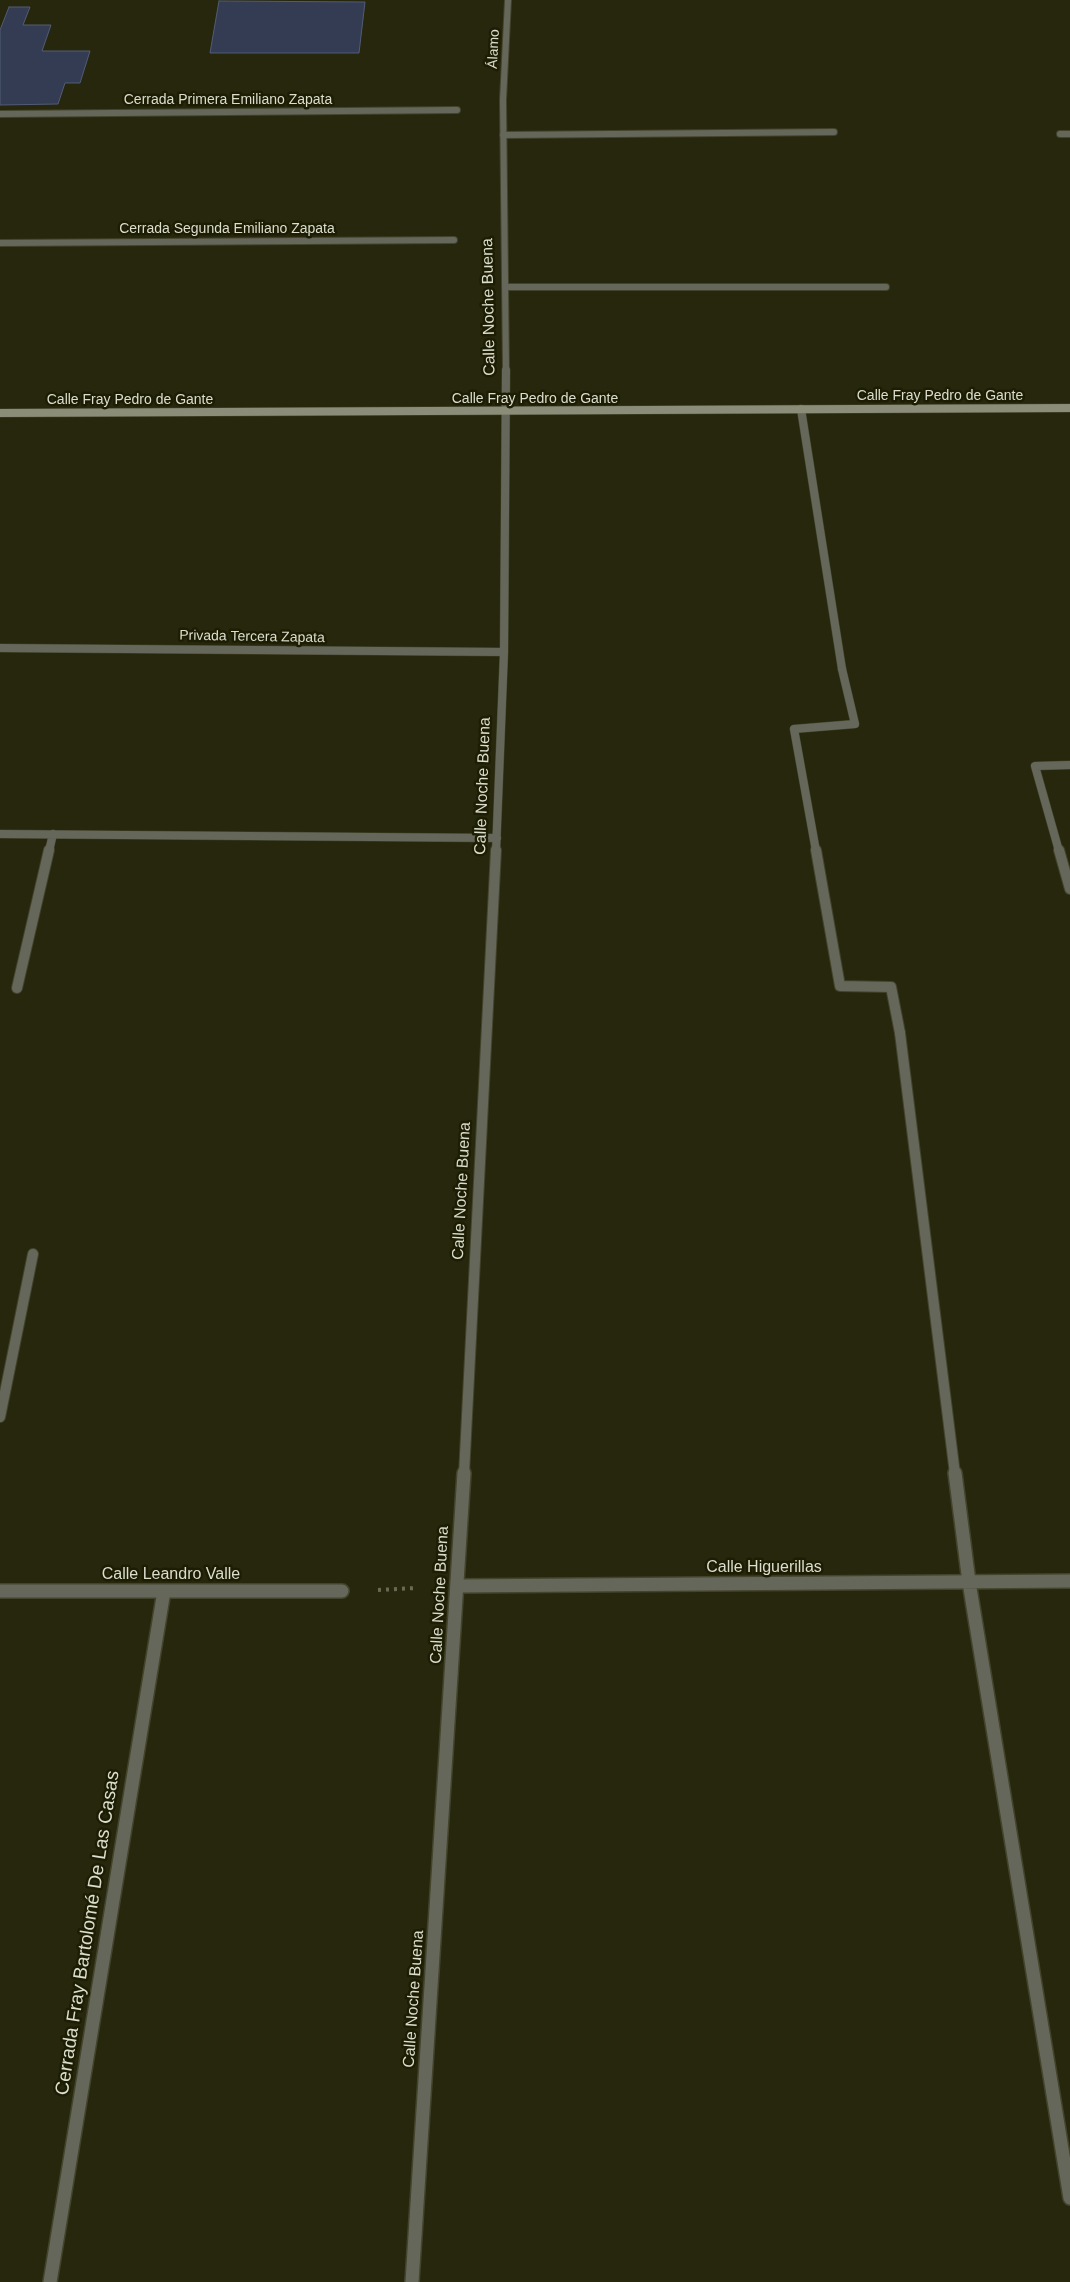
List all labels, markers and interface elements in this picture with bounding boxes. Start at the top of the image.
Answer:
street label: Álamo [485,29,503,69]
street label: Cerrada Primera Emiliano Zapata [124,92,332,108]
street label: Cerrada Segunda Emiliano Zapata [119,221,335,237]
street label: Calle Noche Buena [478,238,500,376]
street label: Calle Fray Pedro de Gante [857,388,1023,404]
street label: Calle Fray Pedro de Gante [452,391,618,407]
street label: Calle Fray Pedro de Gante [47,392,213,408]
street label: Privada Tercera Zapata [179,627,325,647]
street label: Calle Noche Buena [471,717,495,855]
street label: Calle Noche Buena [449,1122,475,1260]
street label: Calle Noche Buena [427,1526,453,1664]
street label: Calle Higuerillas [706,1558,822,1578]
street label: Calle Leandro Valle [102,1565,240,1585]
street label: Cerrada Fray Bartolomé De Las Casas [51,1769,125,2097]
street label: Calle Noche Buena [400,1930,428,2068]

